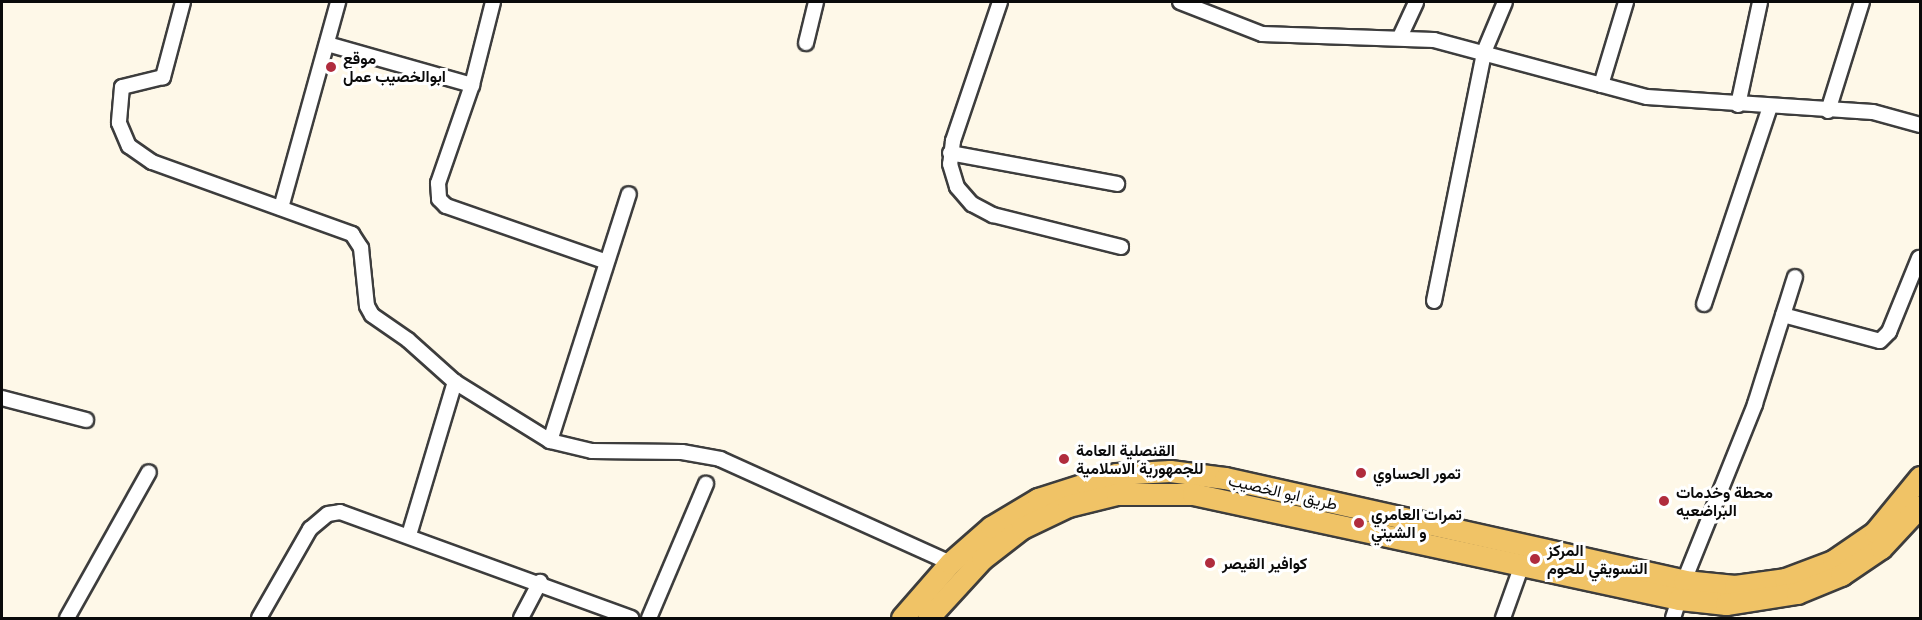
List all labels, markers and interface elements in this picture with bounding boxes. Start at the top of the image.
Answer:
place label: موقع ابوالخصيب عمل [343,48,446,86]
marker: موقع ابوالخصيب عمل [324,60,338,74]
place label: القنصلية العامة للجمهورية الاسلامية [1076,440,1204,478]
marker: القنصلية العامة للجمهورية الاسلامية [1057,452,1071,466]
place label: تمور الحساوي [1373,463,1461,483]
marker: تمور الحساوي [1354,466,1368,480]
street label: طريق ابو الخصيب [1227,470,1339,514]
place label: محطة وخدمات البراضعيه [1676,482,1773,520]
marker: محطة وخدمات البراضعيه [1657,494,1671,508]
place label: تمرات العامري و الشيتي [1371,504,1462,542]
marker: تمرات العامري و الشيتي [1352,516,1366,530]
place label: المركز التسويقي للحوم [1547,540,1648,578]
marker: المركز التسويقي للحوم [1528,552,1542,566]
place label: كوافير القيصر [1222,553,1307,573]
marker: كوافير القيصر [1203,556,1217,570]

